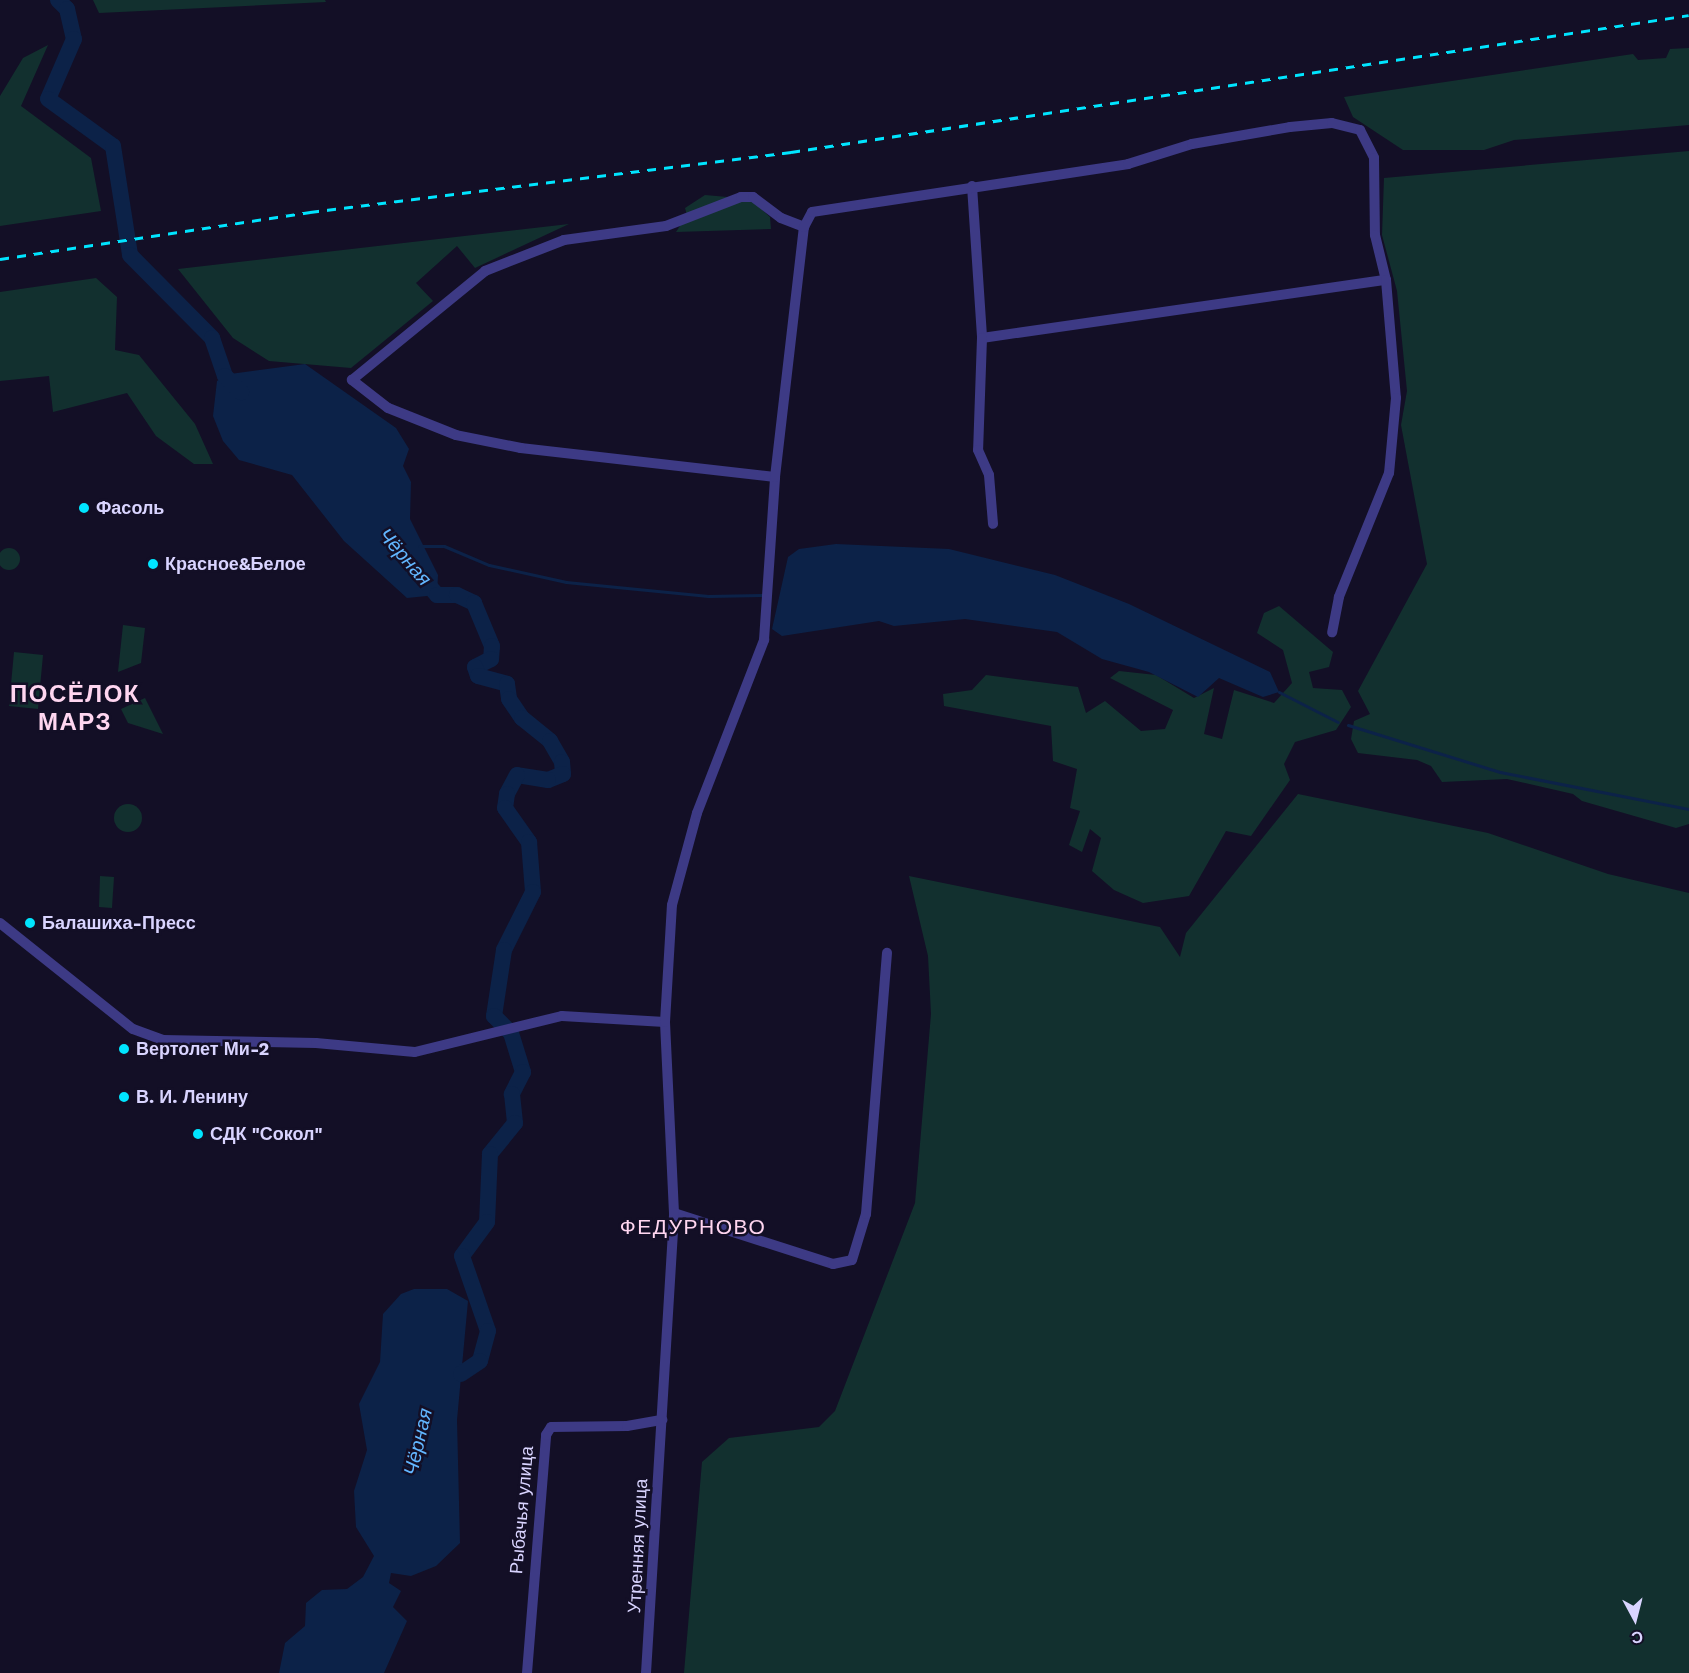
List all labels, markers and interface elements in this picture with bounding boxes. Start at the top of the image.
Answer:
place label: Фасоль [96,497,164,519]
marker: Фасоль [77,501,91,515]
water label: Чёрная [373,523,437,591]
place label: Красное&Белое [165,553,306,575]
marker: Красное&Белое [146,557,160,571]
district label: ПОСЁЛОК МАРЗ [10,681,140,737]
place label: Балашиха-Пресс [42,912,196,934]
marker: Балашиха-Пресс [23,916,37,930]
place label: Вертолет Ми-2 [136,1038,269,1060]
marker: Вертолет Ми-2 [117,1042,131,1056]
place label: В. И. Ленину [136,1086,248,1108]
marker: В. И. Ленину [117,1090,131,1104]
place label: СДК "Сокол" [210,1123,323,1145]
marker: СДК "Сокол" [191,1127,205,1141]
district label: ФЕДУРНОВО [620,1214,766,1240]
water label: Чёрная [399,1406,437,1478]
street label: Рыбачья улица [506,1445,538,1575]
street label: Утренняя улица [624,1478,652,1614]
north arrow [1605,1589,1665,1649]
text: С [1630,1627,1644,1647]

